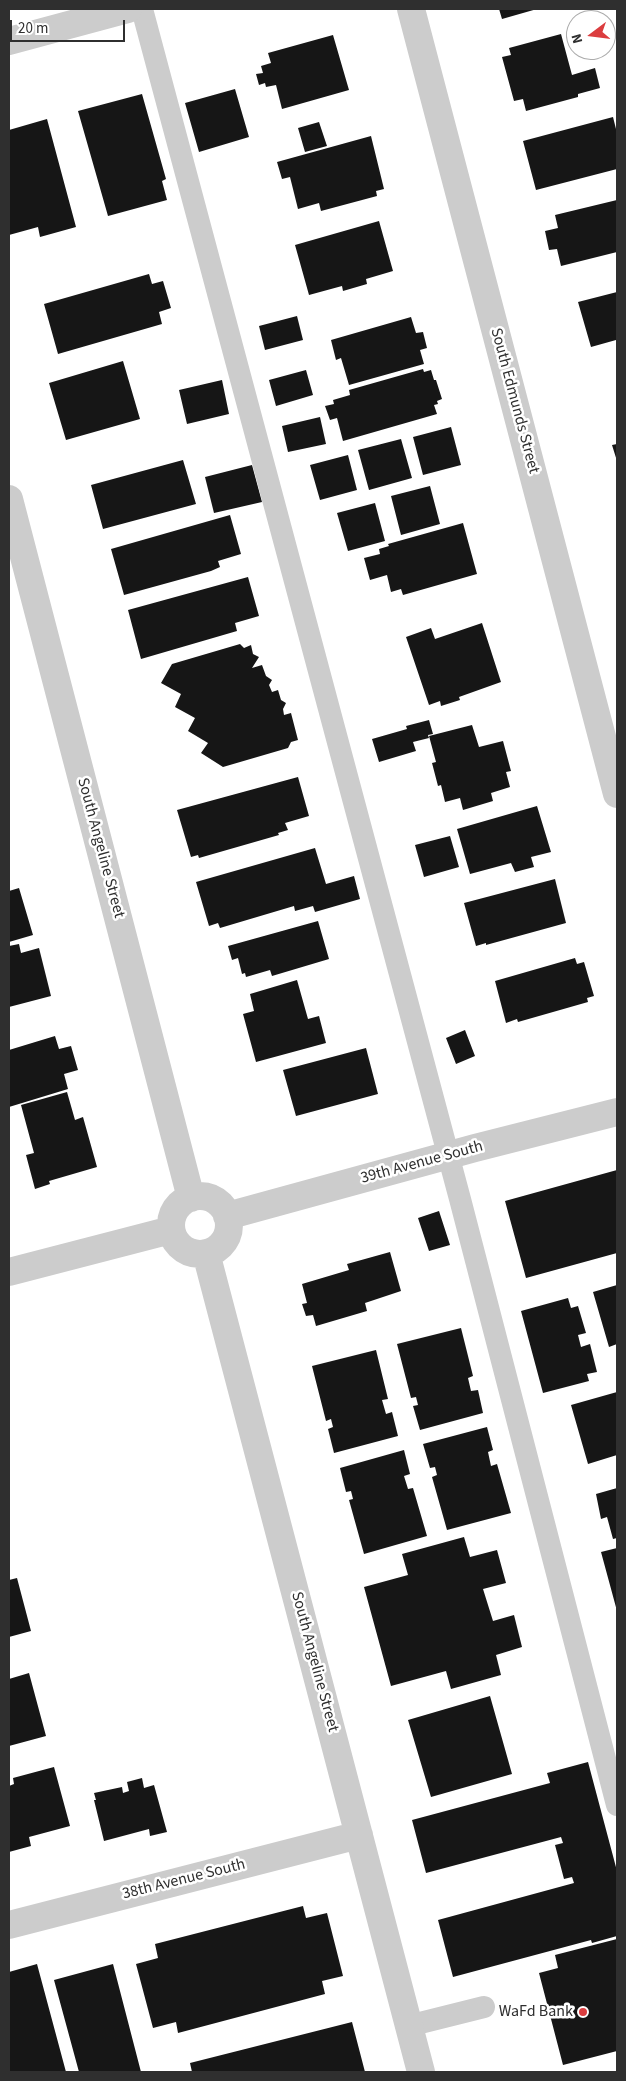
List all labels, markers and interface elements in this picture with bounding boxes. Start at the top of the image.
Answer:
scale bar [12,10,128,42]
north arrow [566,10,616,60]
text: 20 m [18,18,48,39]
text: N [567,32,588,46]
street label: South Edmunds Street [485,326,543,476]
street label: South Angeline Street [72,776,128,920]
street label: 39th Avenue South [359,1137,485,1189]
street label: South Angeline Street [286,1590,342,1734]
street label: 38th Avenue South [121,1855,247,1905]
place label: WaFd Bank [499,2002,573,2022]
marker: WaFd Bank [577,2006,589,2018]

